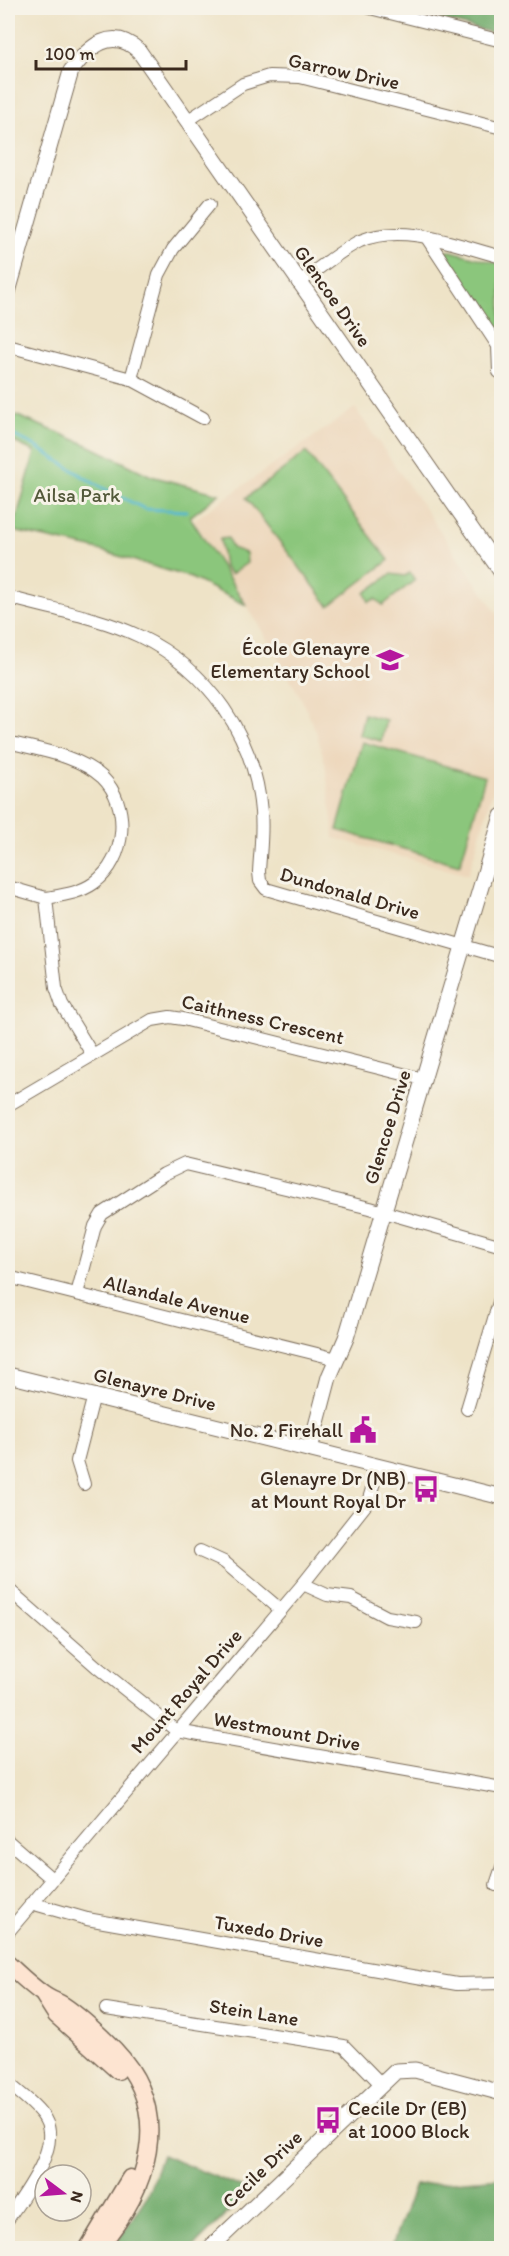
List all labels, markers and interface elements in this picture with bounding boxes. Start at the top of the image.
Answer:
scale bar [36,33,186,71]
text: 100 m [45,43,95,65]
street label: Garrow Drive [286,48,402,94]
street label: Glencoe Drive [289,241,377,351]
park label: Ailsa Park [34,483,121,507]
place label: École Glenayre Elementary School [211,636,370,683]
school or university icon: École Glenayre Elementary School [375,645,405,675]
street label: Dundonald Drive [277,862,423,924]
street label: Caithness Crescent [179,989,347,1049]
street label: Glencoe Drive [358,1067,416,1187]
street label: Allandale Avenue [101,1269,253,1329]
street label: Glenayre Drive [91,1362,219,1416]
public building icon: No. 2 Firehall [348,1415,378,1445]
place label: No. 2 Firehall [230,1418,343,1442]
place label: Glenayre Dr (NB) at Mount Royal Dr [251,1466,406,1513]
bus stop icon: Glenayre Dr (NB) at Mount Royal Dr [411,1474,441,1504]
street label: Mount Royal Drive [125,1624,247,1758]
street label: Westmount Drive [212,1706,362,1756]
street label: Tuxedo Drive [212,1910,326,1952]
street label: Stein Lane [208,1993,300,2031]
place label: Cecile Dr (EB) at 1000 Block [348,2096,470,2143]
bus stop icon: Cecile Dr (EB) at 1000 Block [313,2105,343,2135]
street label: Cecile Drive [217,2125,307,2213]
north arrow [33,2163,93,2223]
text: N [66,2189,88,2205]

